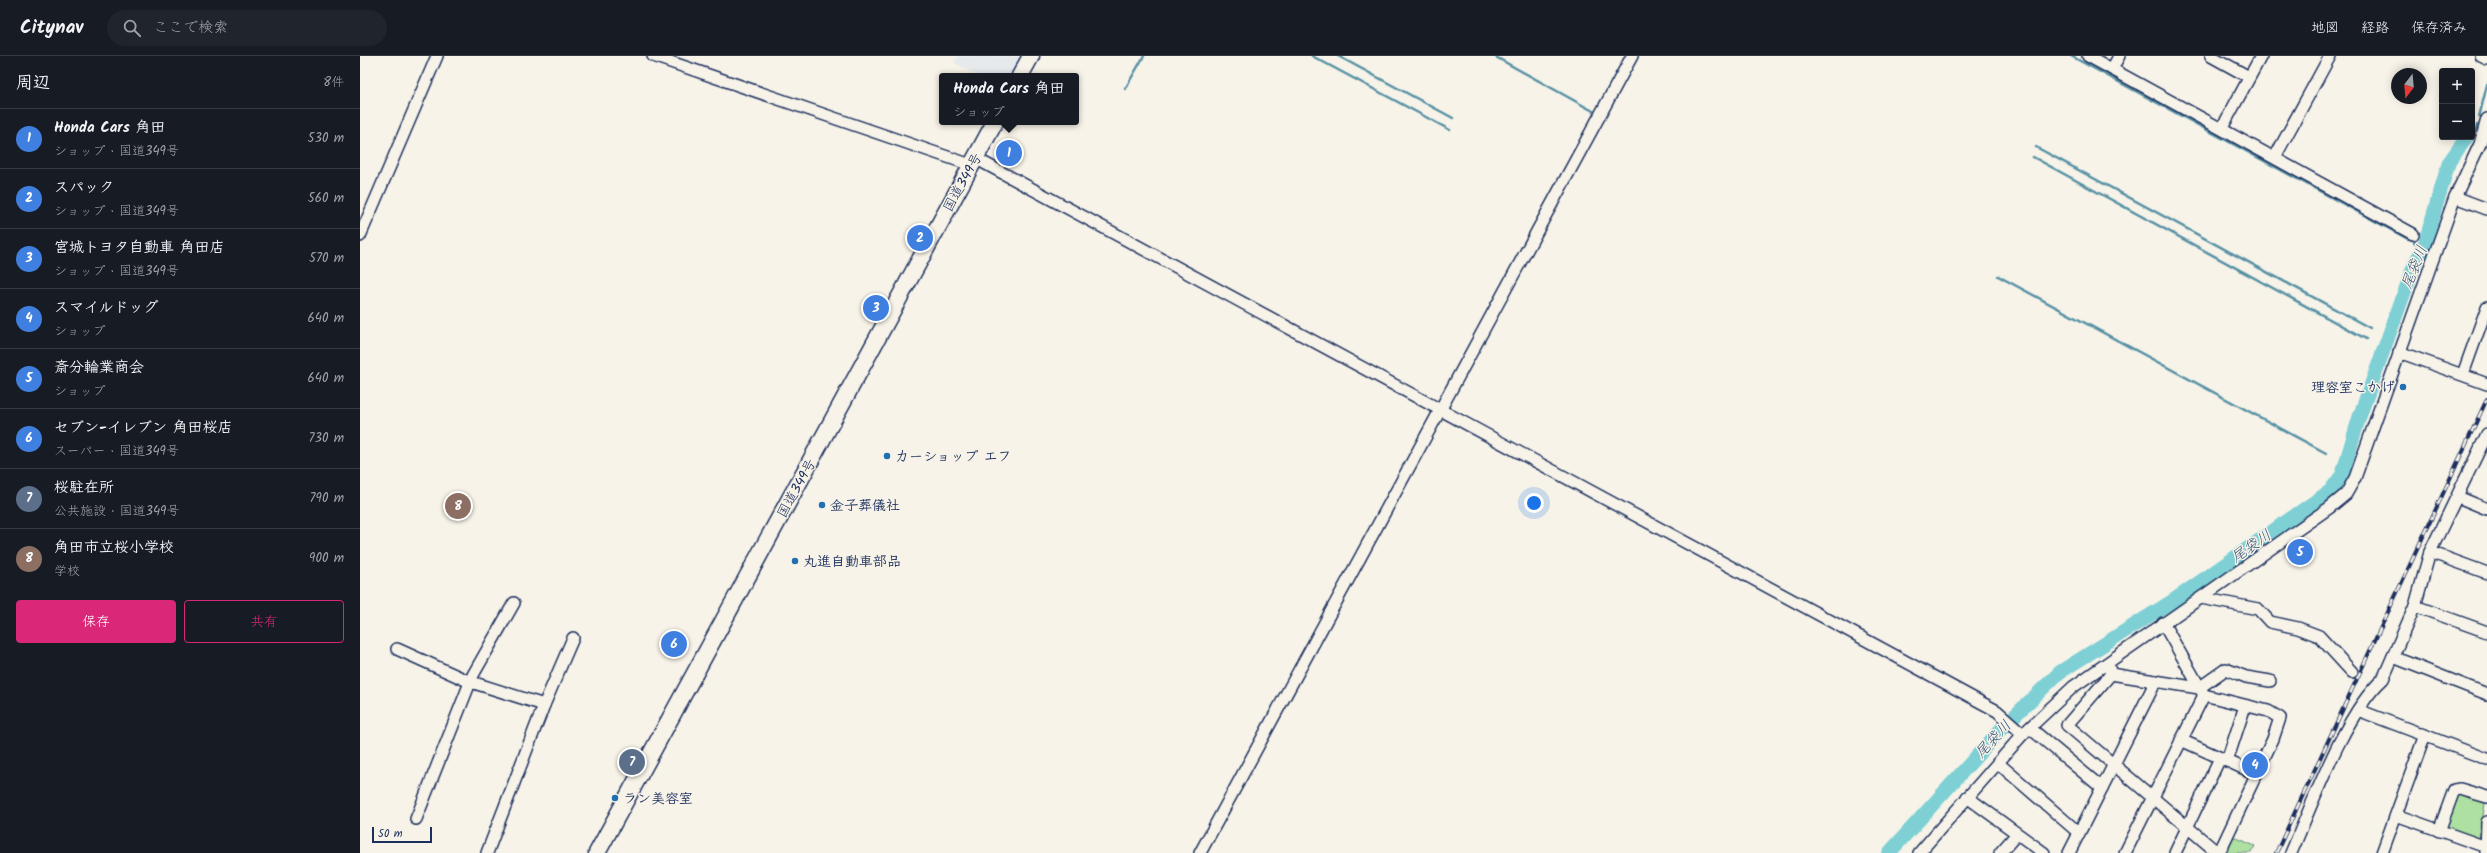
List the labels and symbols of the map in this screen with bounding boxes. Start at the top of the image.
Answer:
north arrow [2391,68,2427,104]
pin: 1 [996,138,1022,168]
street label: 国道349号 [938,149,988,216]
pin: 2 [907,223,933,253]
water label: 尾袋川 [2395,242,2434,293]
pin: 3 [863,293,889,323]
place label: 理容室こかげ [2311,377,2395,399]
marker: 理容室こかげ [2398,382,2408,392]
place label: カーショップ エフ [895,446,1012,468]
marker: カーショップ エフ [882,451,892,461]
street label: 国道349号 [772,455,822,522]
pin: 8 [445,491,471,521]
your location [1524,493,1544,513]
place label: 金子葬儀社 [830,495,900,517]
marker: 金子葬儀社 [817,500,827,510]
water label: 尾袋川 [2226,524,2277,570]
pin: 5 [2287,537,2313,567]
place label: 丸進自動車部品 [803,551,901,573]
marker: 丸進自動車部品 [790,556,800,566]
pin: 6 [661,629,687,659]
water label: 尾袋川 [1970,715,2018,764]
pin: 7 [619,747,645,777]
pin: 4 [2242,750,2268,780]
place label: ラン美容室 [623,788,693,810]
marker: ラン美容室 [610,793,620,803]
scale bar [372,825,432,844]

